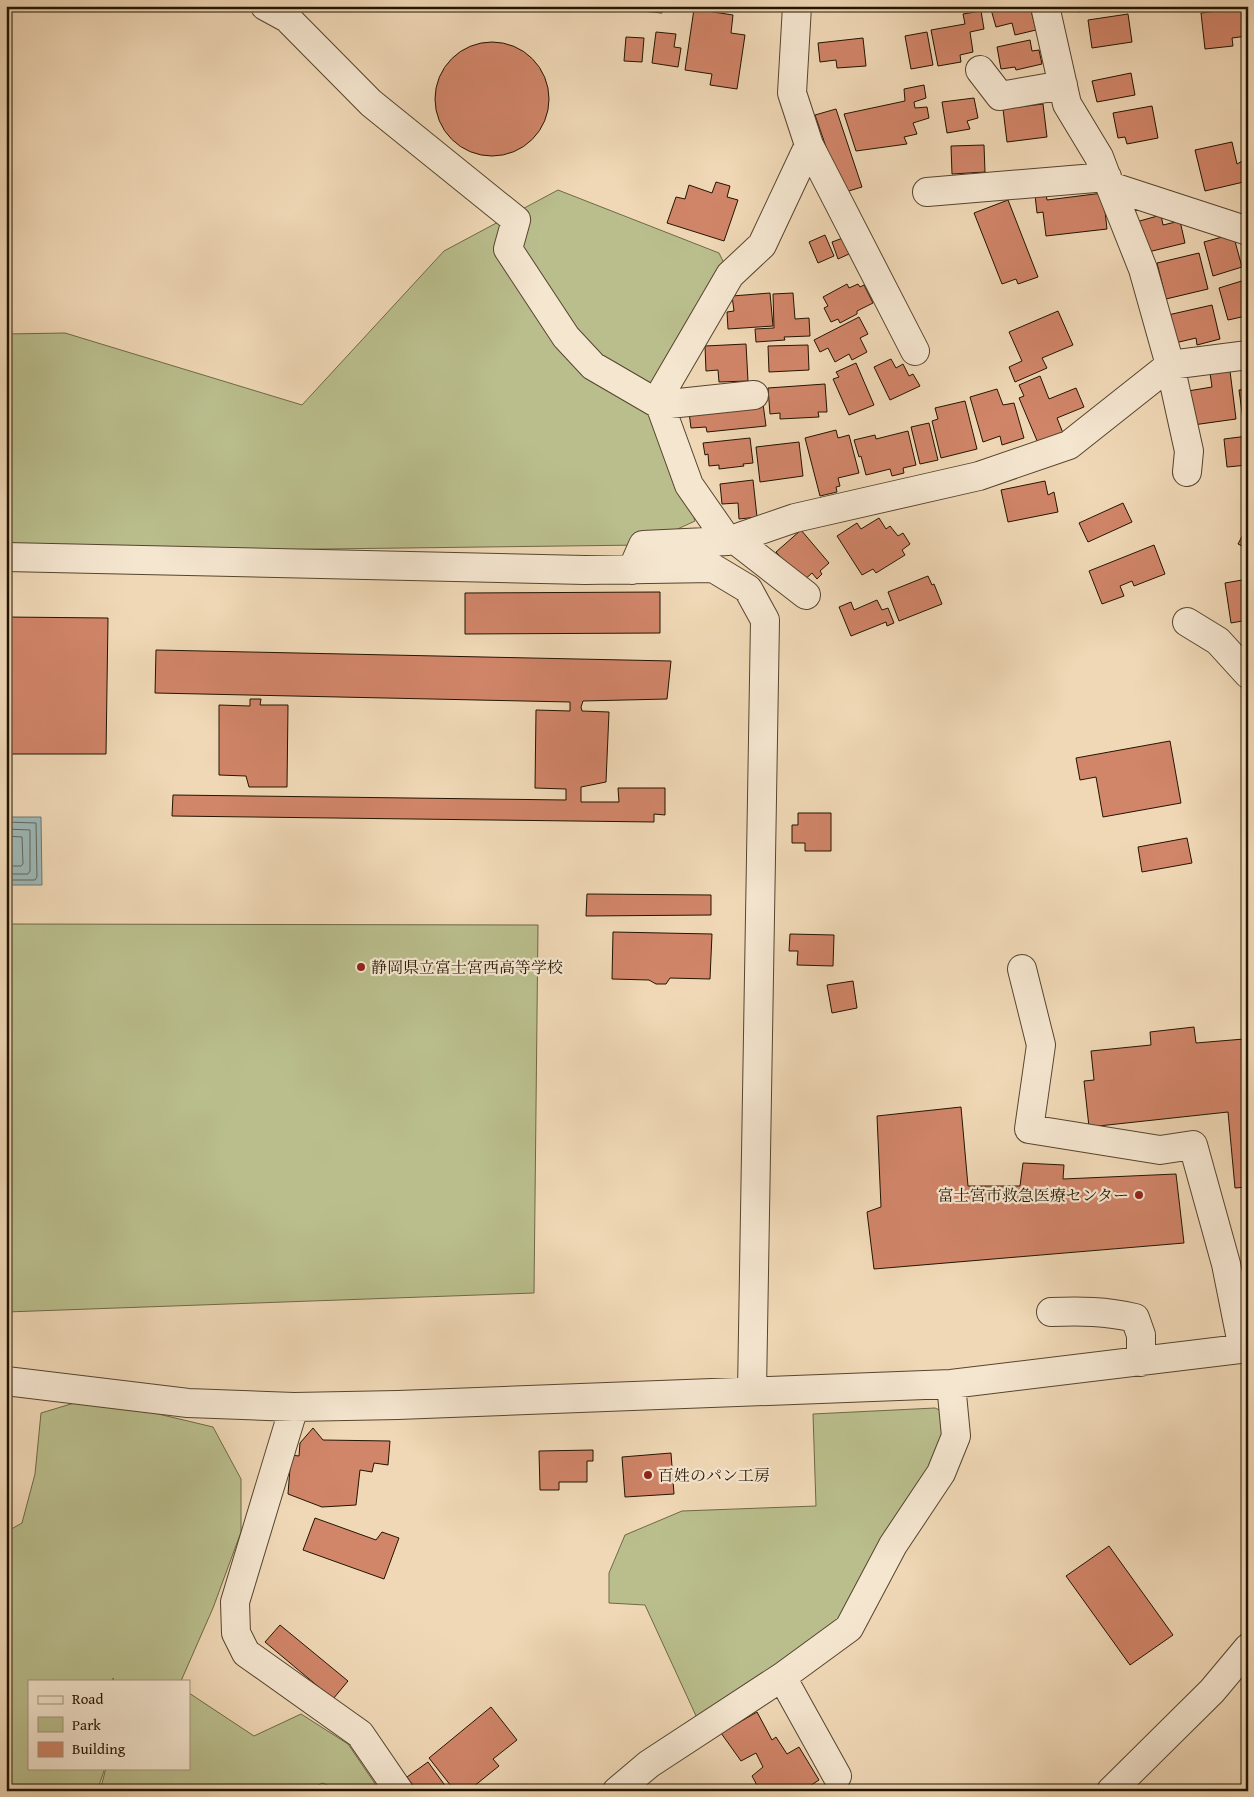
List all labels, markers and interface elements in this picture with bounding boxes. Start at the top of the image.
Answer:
place label: 静岡県立富士宮西高等学校 [371,955,563,979]
marker: 静岡県立富士宮西高等学校 [355,961,367,973]
place label: 富士宮市救急医療センター [938,1183,1129,1207]
marker: 富士宮市救急医療センター [1133,1189,1145,1201]
place label: 百姓のパン工房 [658,1463,770,1487]
marker: 百姓のパン工房 [642,1469,654,1481]
legend [28,1680,190,1770]
text: Road [72,1688,103,1709]
text: Park [72,1714,101,1735]
text: Building [72,1738,126,1759]

